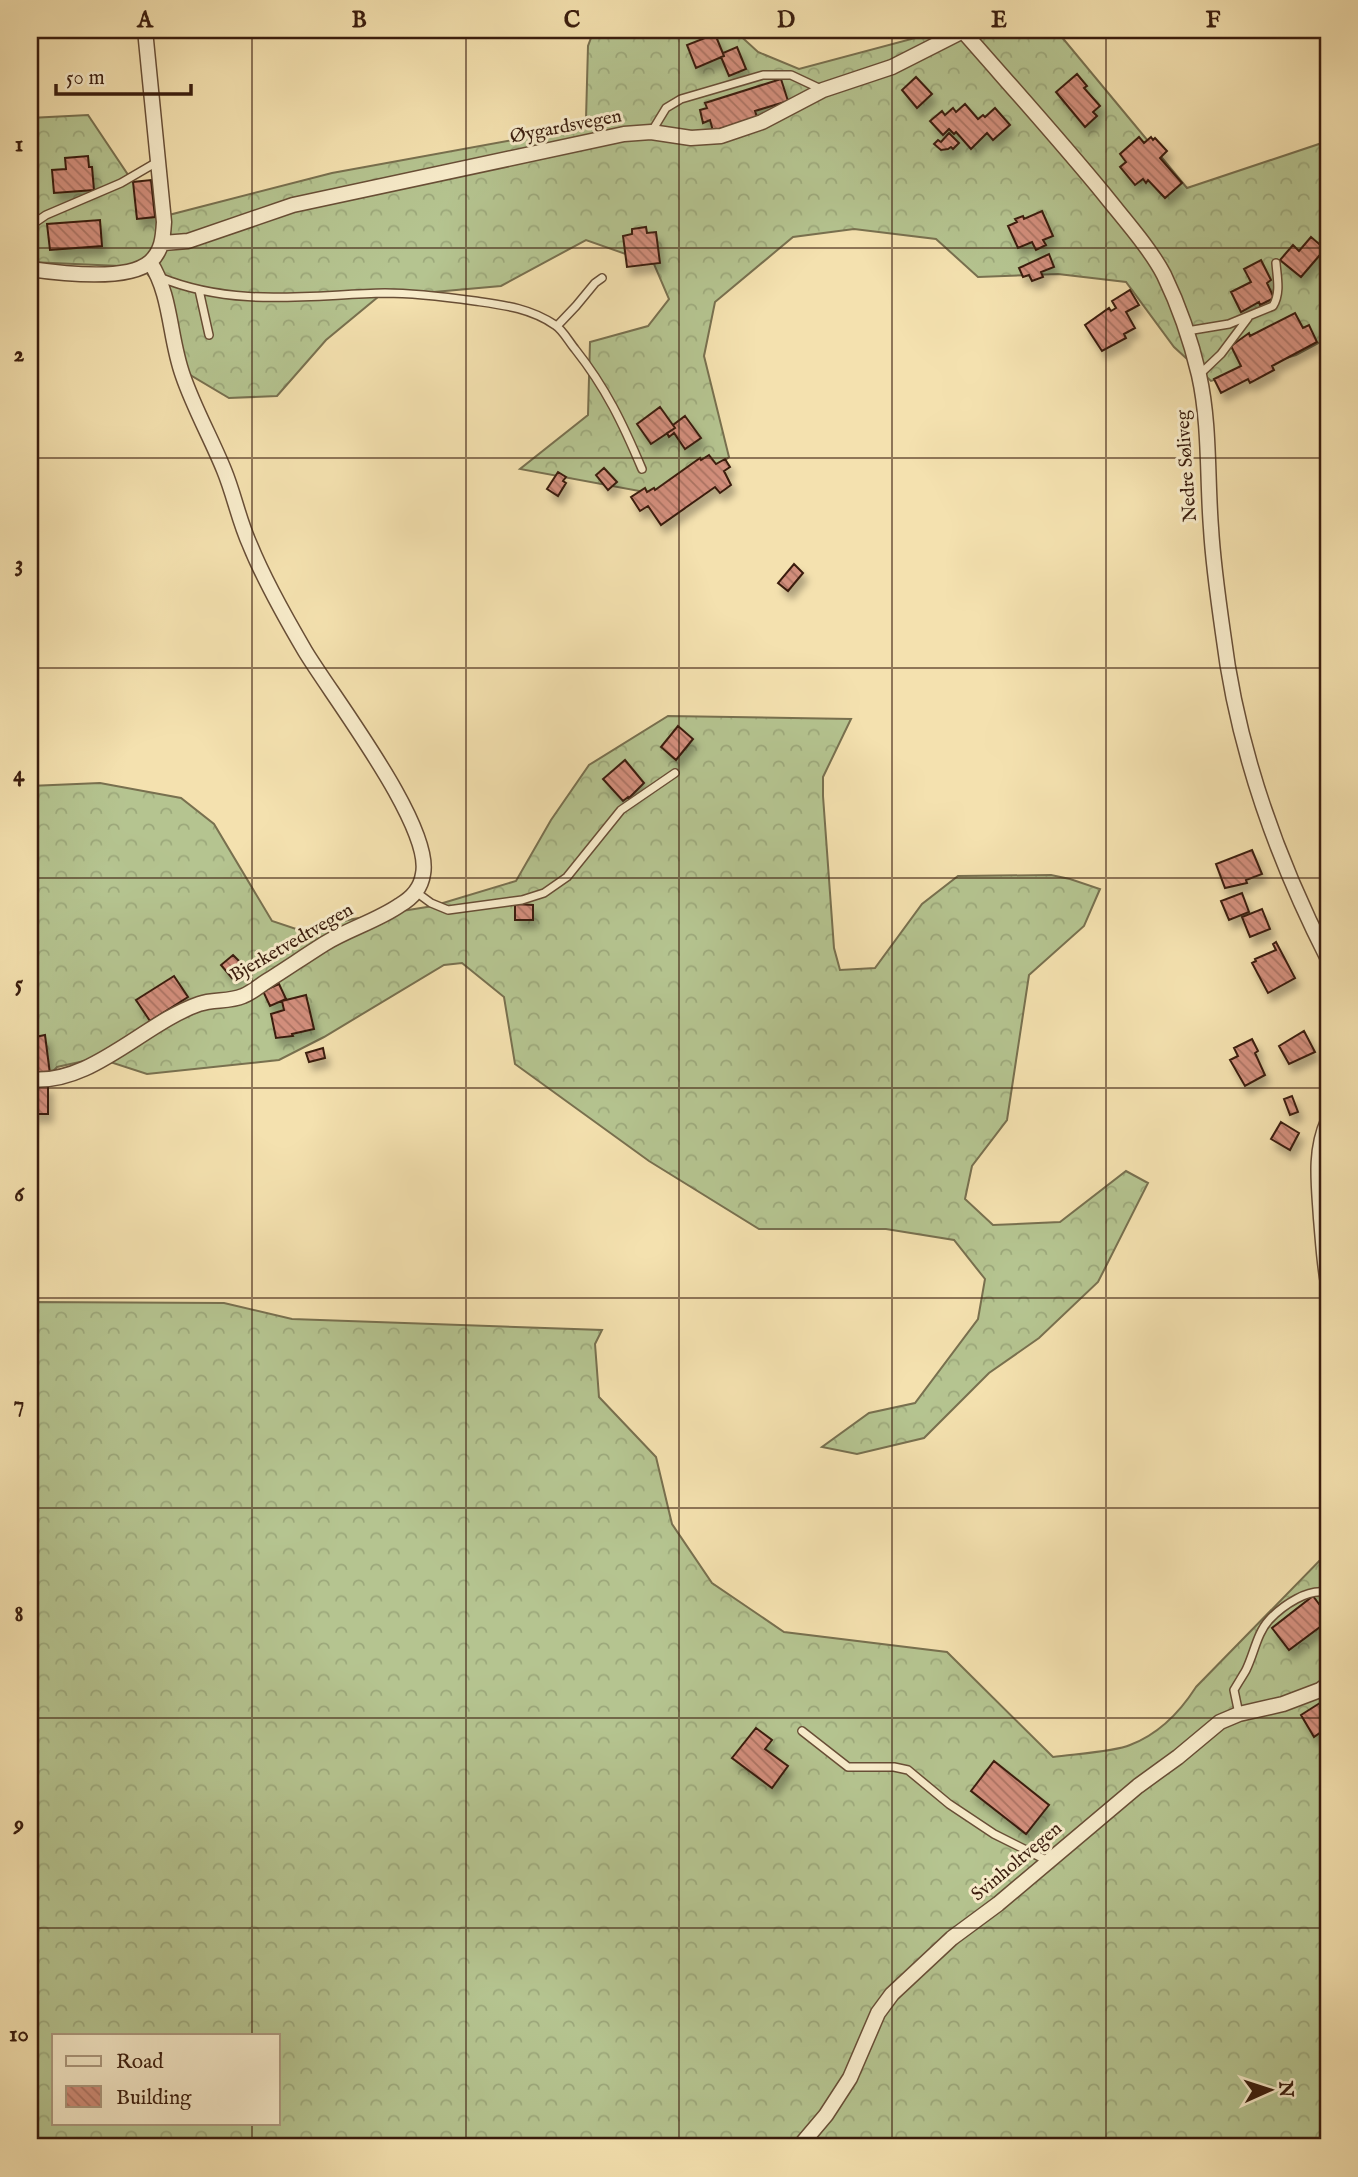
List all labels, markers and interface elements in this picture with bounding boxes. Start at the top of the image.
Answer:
text: A [136,6,154,35]
text: B [351,6,367,35]
text: C [564,6,581,35]
text: D [777,6,795,35]
text: E [991,6,1007,35]
text: F [1206,6,1221,35]
scale bar [56,52,191,96]
text: 50 m [66,65,105,92]
street label: Øygardsvegen [508,104,624,150]
text: 1 [15,130,23,159]
text: 2 [14,340,25,369]
street label: Nedre Søliveg [1171,409,1203,523]
text: 3 [15,550,23,579]
text: 4 [13,760,25,789]
street label: Bjerketvedtvegen [226,898,358,988]
text: 5 [15,970,24,999]
text: 6 [14,1180,25,1209]
text: 7 [14,1390,24,1419]
text: 8 [14,1600,24,1629]
text: 9 [13,1810,24,1839]
street label: Svinholtvegen [967,1817,1067,1907]
text: 10 [9,2020,29,2049]
legend [52,2034,280,2124]
text: Road [116,2049,164,2076]
north arrow [1236,2054,1306,2124]
text: N [1273,2079,1297,2099]
text: Building [116,2085,192,2112]

